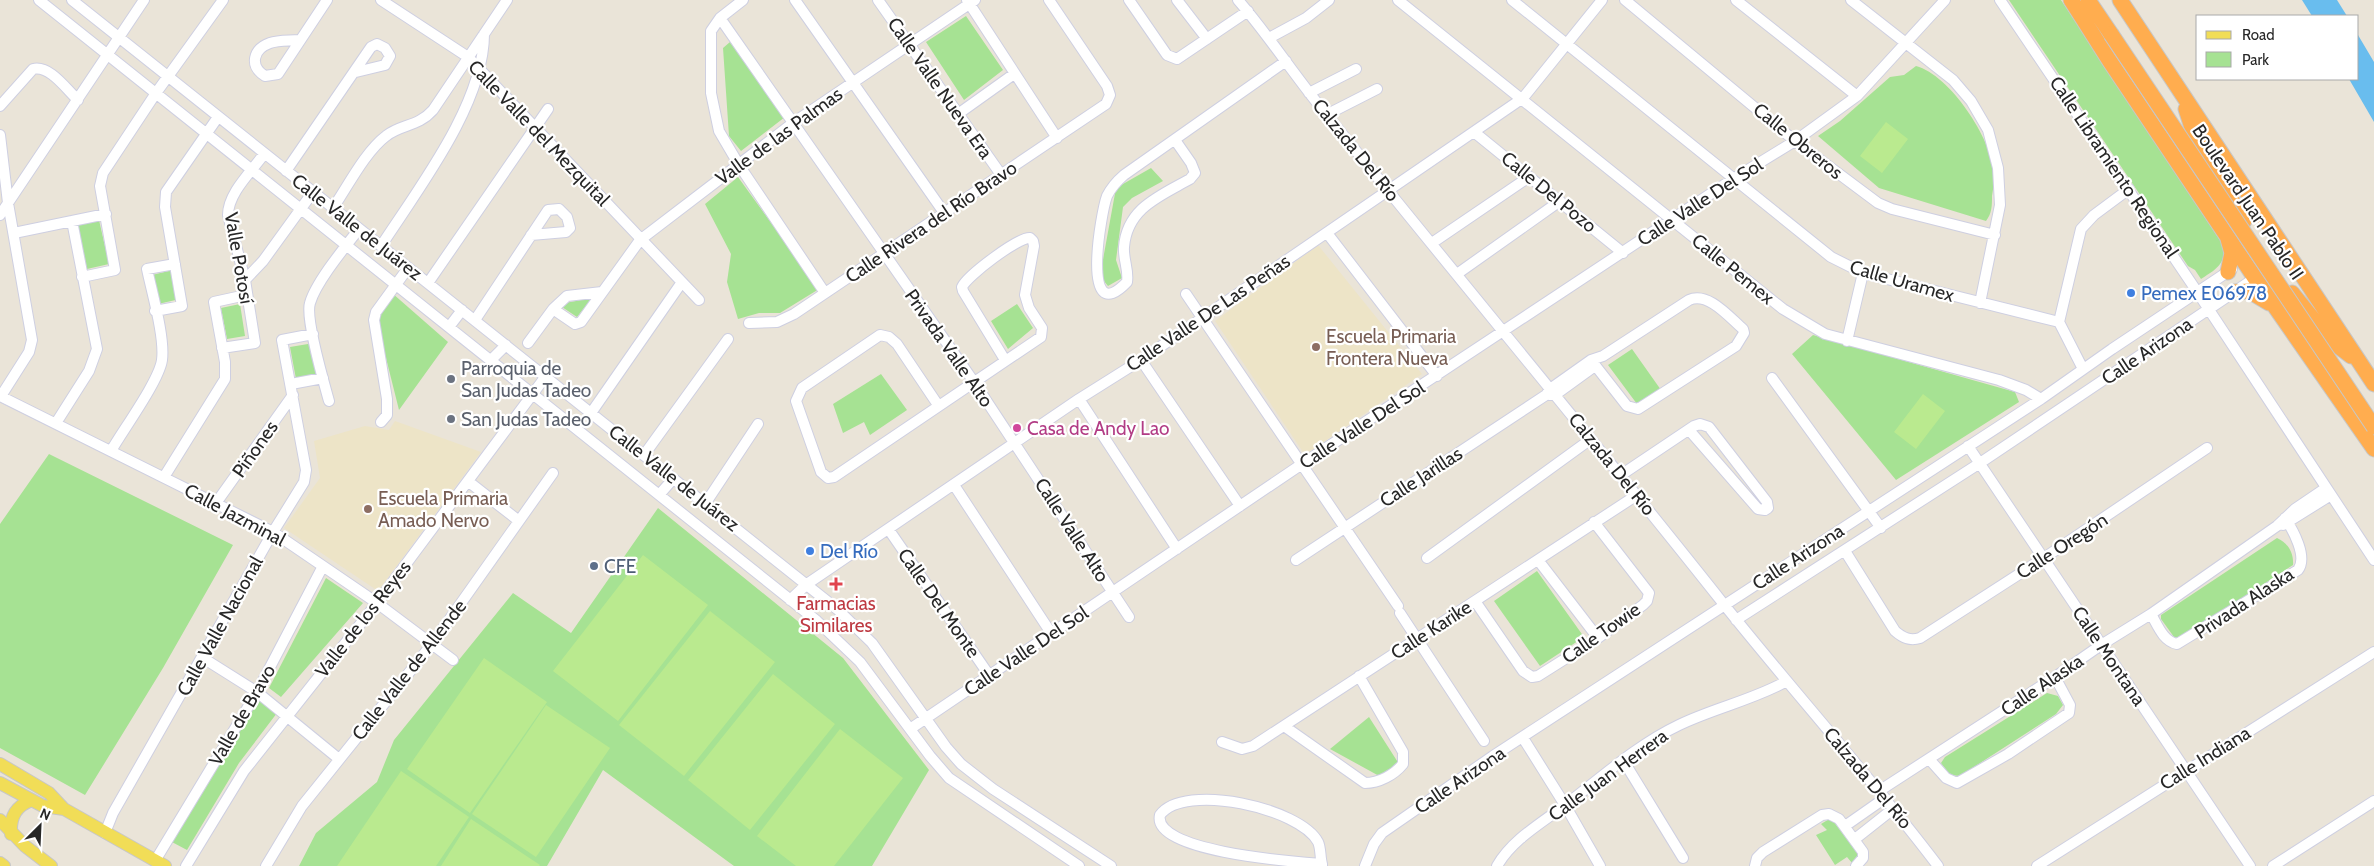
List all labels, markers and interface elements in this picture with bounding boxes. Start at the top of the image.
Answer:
street label: Calle Valle Nueva Era [883,13,997,163]
legend [2196,15,2359,80]
text: Road [2242,26,2275,44]
text: Park [2242,51,2269,69]
street label: Calle Valle del Mezquital [463,55,615,211]
street label: Calle Libramiento Regional [2045,72,2184,263]
street label: Valle de las Palmas [711,82,847,190]
street label: Calzada Del Río [1308,94,1404,206]
street label: Calle Obreros [1749,98,1847,184]
street label: Boulevard Juan Pablo II [2187,120,2309,284]
street label: Calle Del Pozo [1497,147,1601,237]
street label: Calle Valle Del Sol [1633,153,1767,251]
street label: Calle Rivera del Río Bravo [841,156,1021,288]
street label: Calle Valle de Juárez [287,169,427,285]
street label: Valle Potosí [220,210,258,306]
street label: Calle Pemex [1687,229,1779,309]
street label: Calle Valle De Las Peñas [1122,249,1295,376]
street label: Calle Uramex [1847,255,1957,307]
place label: Pemex E06978 [2141,282,2267,305]
street label: Privada Valle Alto [900,285,998,411]
marker: Pemex E06978 [2125,287,2137,299]
street label: Calle Arizona [2097,312,2197,390]
place label: Escuela Primaria Frontera Nueva [1326,325,1456,370]
marker: Escuela Primaria Frontera Nueva [1310,341,1322,353]
place label: Parroquia de San Judas Tadeo [461,357,591,402]
marker: Parroquia de San Judas Tadeo [445,373,457,385]
street label: Calle Valle Del Sol [1295,376,1429,474]
place label: San Judas Tadeo [461,408,591,431]
street label: Calzada Del Río [1564,408,1660,520]
marker: San Judas Tadeo [445,413,457,425]
street label: Piñones [227,416,283,482]
place label: Casa de Andy Lao [1027,417,1169,440]
street label: Calle Valle de Juárez [604,420,744,536]
marker: Casa de Andy Lao [1011,422,1023,434]
street label: Calle Jarillas [1376,442,1467,512]
street label: Calle Valle Alto [1030,474,1114,586]
street label: Calle Jazminal [180,479,290,552]
place label: Escuela Primaria Amado Nervo [378,487,508,532]
marker: Escuela Primaria Amado Nervo [362,503,374,515]
street label: Calle Oregón [2012,508,2112,584]
street label: Calle Arizona [1748,519,1848,595]
place label: Del Río [820,540,878,563]
street label: Calle Del Monte [893,544,985,662]
marker: Del Río [804,545,816,557]
street label: Calle Valle Nacional [172,552,268,700]
place label: CFE [604,555,636,578]
street label: Valle de los Reyes [310,556,416,682]
marker: CFE [588,560,600,572]
street label: Privada Alaska [2190,562,2298,644]
marker: Farmacias Similares [830,578,842,590]
place label: Farmacias Similares [796,592,876,637]
street label: Calle Valle de Allende [347,595,471,745]
street label: Calle Karike [1386,595,1476,665]
street label: Calle Towie [1557,598,1645,668]
street label: Calle Valle Del Sol [960,601,1093,701]
street label: Calle Montana [2067,602,2151,710]
street label: Calle Alaska [1996,649,2088,721]
street label: Valle de Bravo [204,660,280,770]
street label: Calle Indiana [2155,721,2255,795]
street label: Calzada Del Río [1819,723,1917,833]
street label: Calle Juan Herrera [1544,724,1672,826]
street label: Calle Arizona [1410,741,1510,819]
north arrow [15,801,65,851]
text: N [37,804,53,824]

